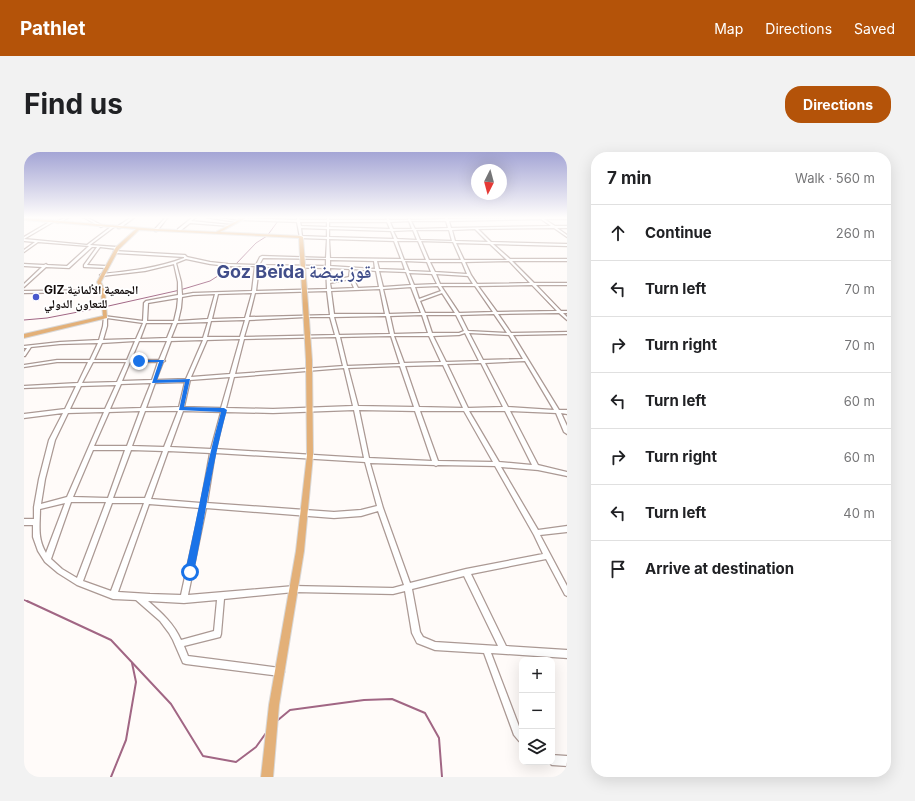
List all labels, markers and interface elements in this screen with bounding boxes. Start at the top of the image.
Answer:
text: Pathlet [20,17,85,40]
text: Map [714,20,743,37]
text: Directions [765,20,832,37]
text: Saved [854,20,895,37]
button: Directions [785,86,891,123]
text: Find us [24,87,123,121]
north arrow [471,164,507,200]
text: 7 min [607,168,652,188]
text: Walk · 560 m [795,170,875,186]
icon: ahead [607,222,629,244]
text: Continue [645,223,712,242]
text: 260 m [836,225,875,241]
district label: Goz Beïda قوز بيضة [217,261,371,283]
icon: left [607,278,629,300]
text: Turn left [645,279,706,298]
text: 70 m [845,281,875,297]
place label: GIZ الجمعية الألمانية للتعاون الدولي [44,282,138,314]
marker: GIZ الجمعية الألمانية للتعاون الدولي [31,292,41,302]
icon: right [607,334,629,356]
text: Turn right [645,335,717,354]
text: 70 m [845,337,875,353]
route end [130,352,148,370]
icon: left [607,390,629,412]
text: Turn left [645,391,706,410]
text: 60 m [844,393,875,409]
icon: right [607,446,629,468]
text: Turn right [645,447,717,466]
text: 60 m [844,449,875,465]
icon: left [607,502,629,524]
text: Turn left [645,503,706,522]
text: 40 m [843,505,875,521]
icon: arrive [607,558,629,580]
text: Arrive at destination [645,559,794,578]
route start [181,563,199,581]
map controls [519,657,555,765]
button: + [519,657,555,693]
button: − [519,693,555,729]
button: layers [519,729,555,765]

